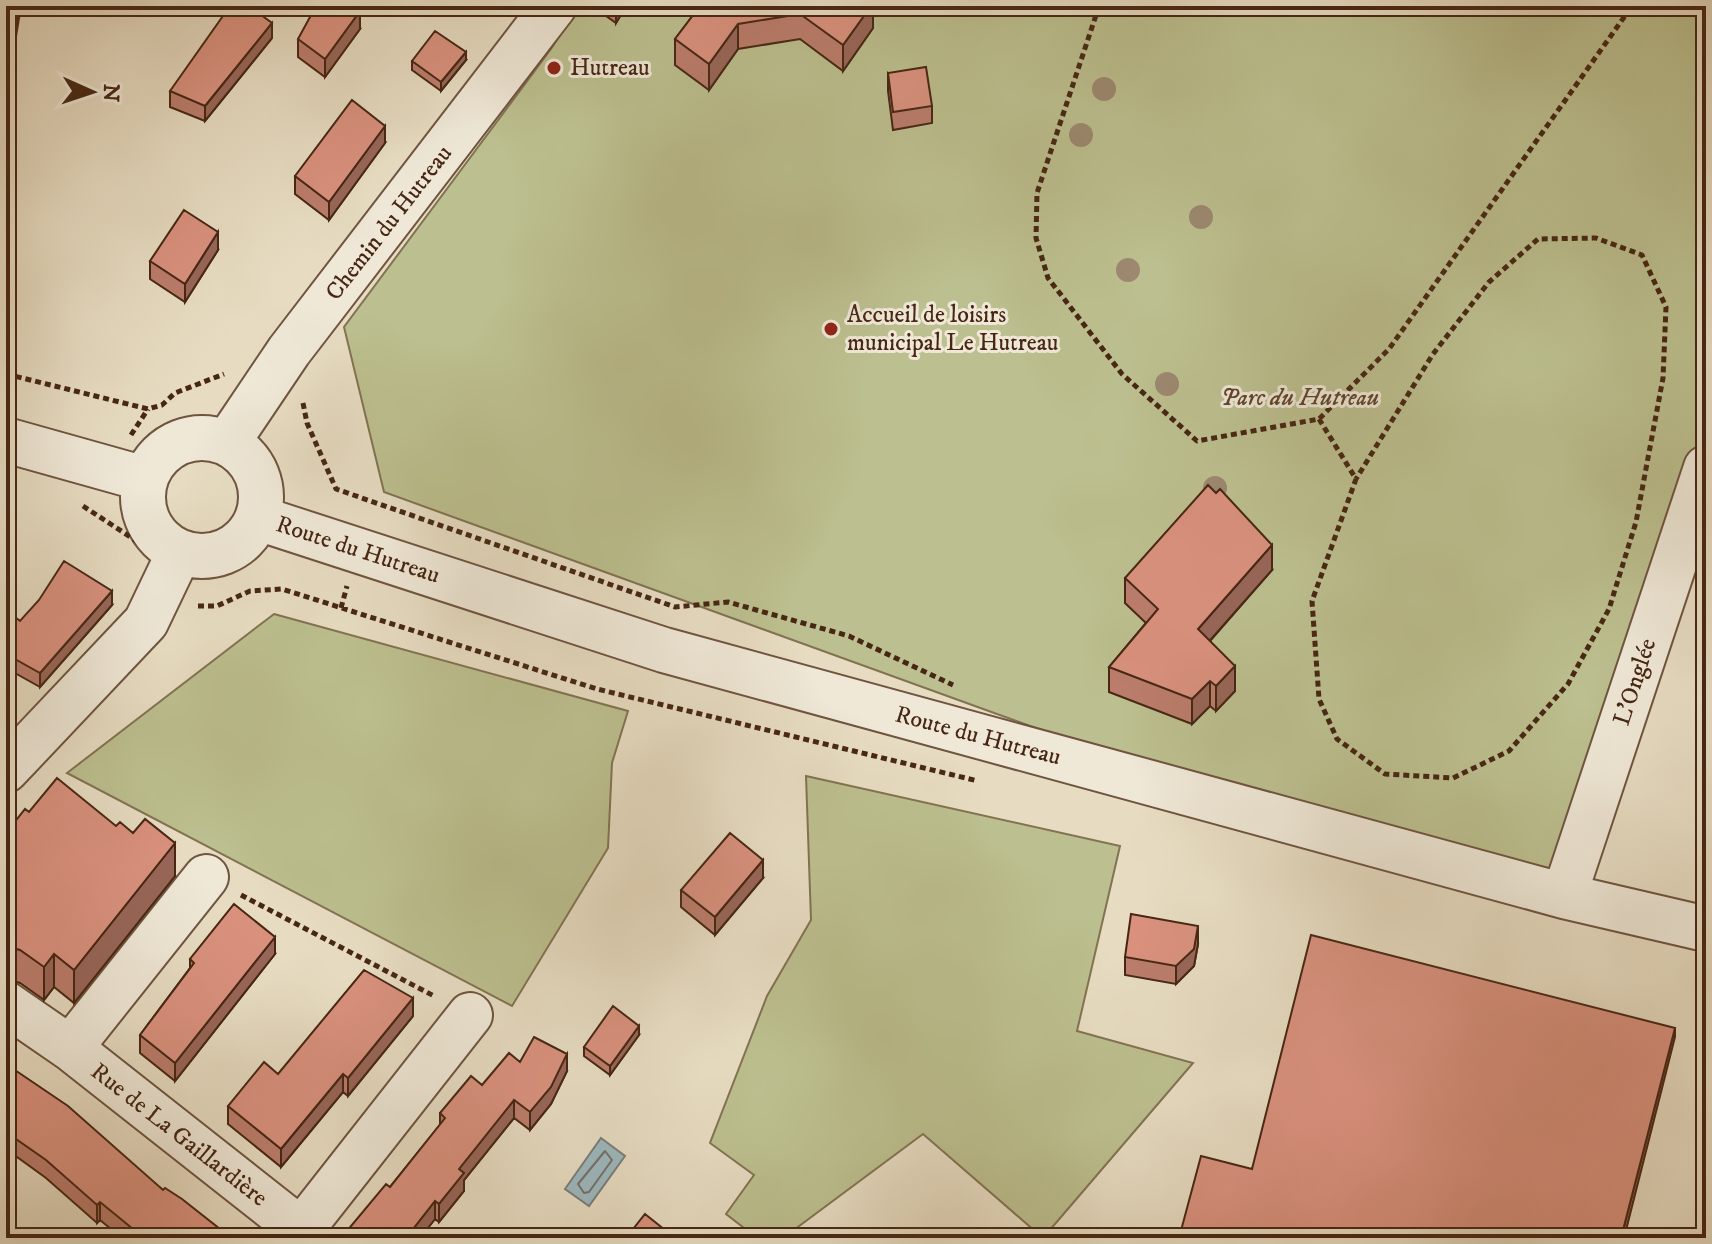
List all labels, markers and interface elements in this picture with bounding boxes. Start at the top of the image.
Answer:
north arrow [52,52,132,132]
place label: Hutreau [570,53,650,83]
marker: Hutreau [545,59,563,77]
text: N [97,83,124,103]
street label: Chemin du Hutreau [319,139,459,307]
place label: Accueil de loisirs municipal Le Hutreau [847,300,1058,358]
marker: Accueil de loisirs municipal Le Hutreau [822,320,840,338]
park label: Parc du Hutreau [1221,383,1379,413]
street label: Route du Hutreau [272,509,444,591]
street label: L'Onglée [1607,635,1663,729]
street label: Route du Hutreau [892,699,1064,773]
street label: Rue de La Gaillardière [85,1057,273,1213]

